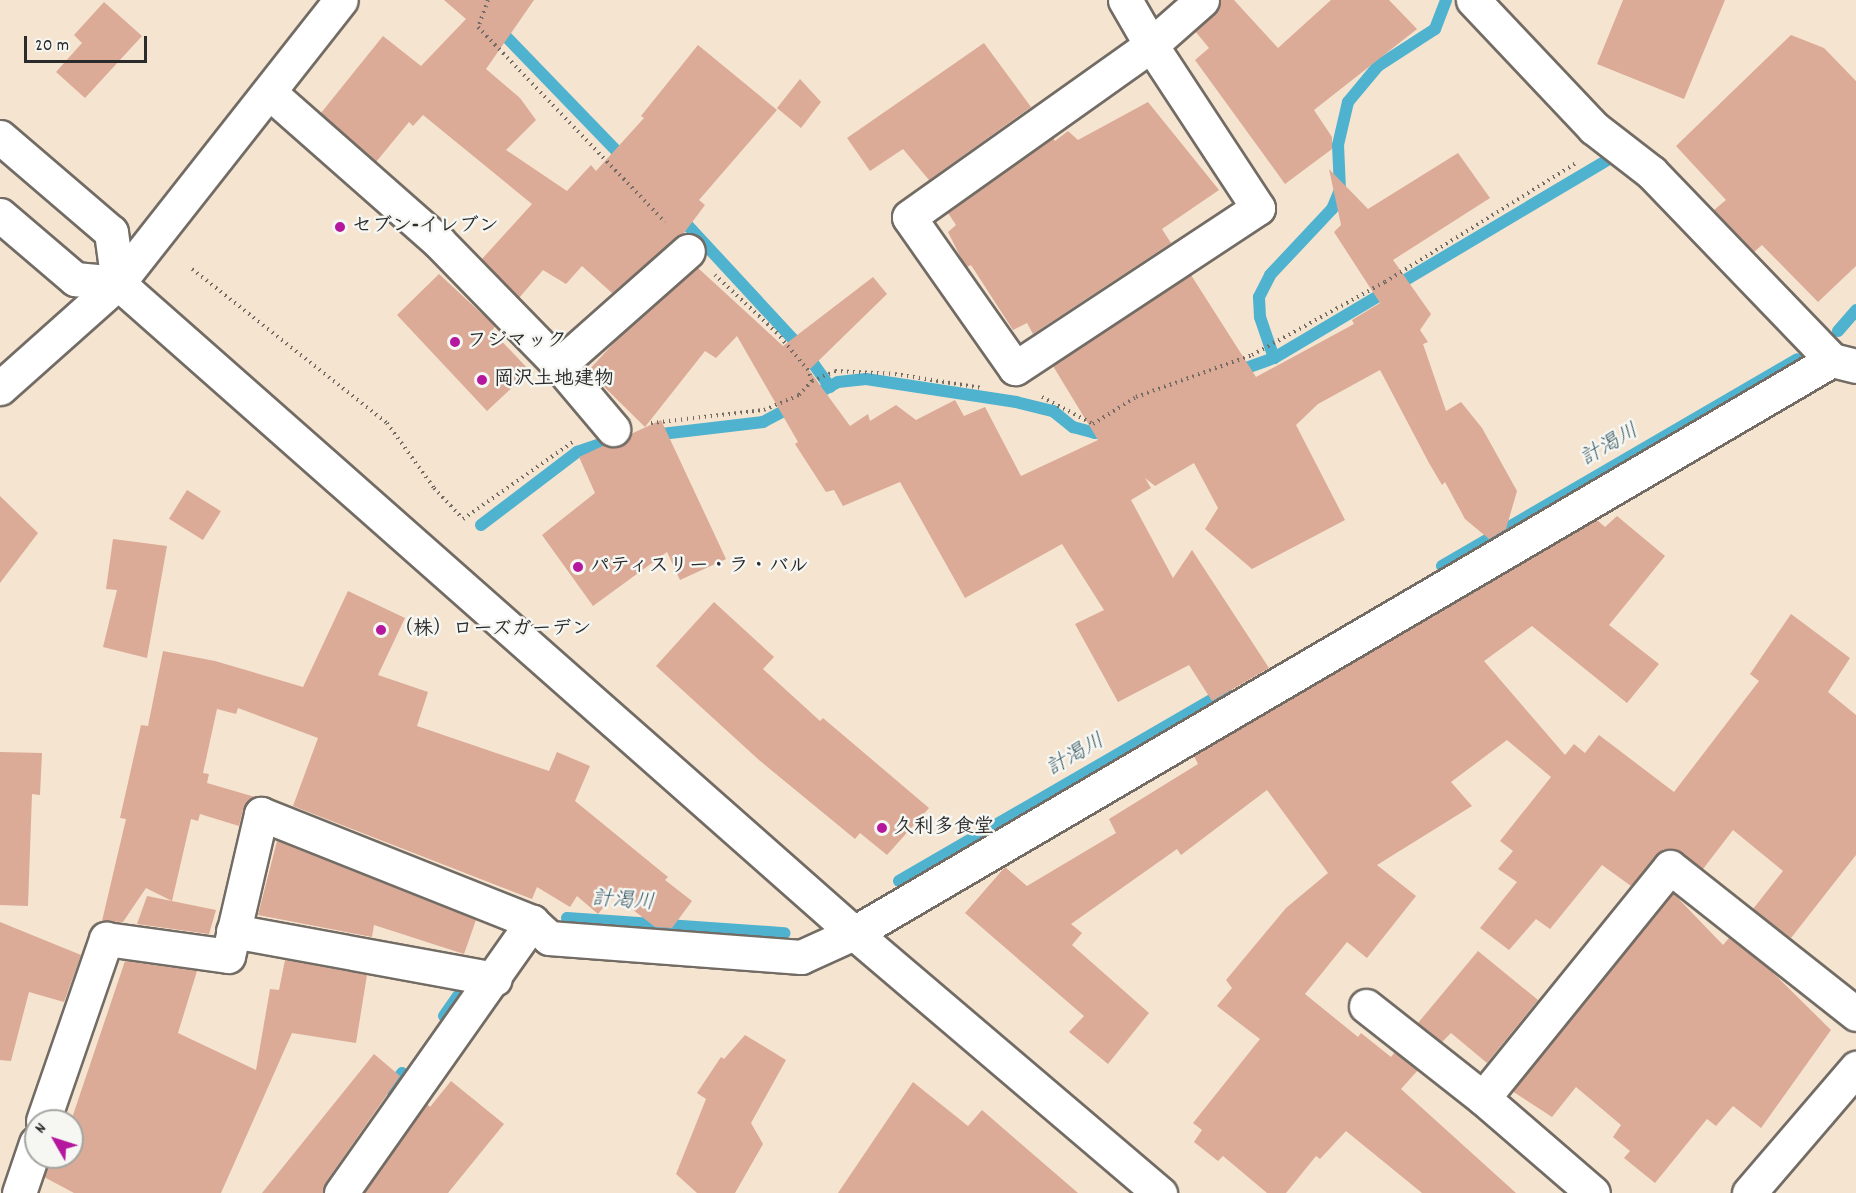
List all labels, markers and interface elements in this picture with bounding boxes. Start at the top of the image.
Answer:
scale bar [27,24,150,62]
text: 20 m [35,34,69,59]
place label: セブン-イレブン [352,215,499,239]
marker: セブン-イレブン [333,220,347,234]
place label: フジマック [467,330,567,354]
marker: フジマック [448,335,462,349]
place label: 岡沢土地建物 [494,368,614,392]
marker: 岡沢土地建物 [475,373,489,387]
water label: 計渇川 [1576,419,1644,473]
place label: パティスリー・ラ・バル [590,555,810,579]
marker: パティスリー・ラ・バル [571,560,585,574]
place label: （株）ローズガーデン [393,618,593,642]
marker: （株）ローズガーデン [374,623,388,637]
water label: 計渇川 [1042,729,1110,783]
place label: 久利多食堂 [894,816,994,840]
marker: 久利多食堂 [875,821,889,835]
water label: 計渇川 [591,887,655,917]
north arrow [24,1109,84,1169]
text: N [30,1118,53,1139]

